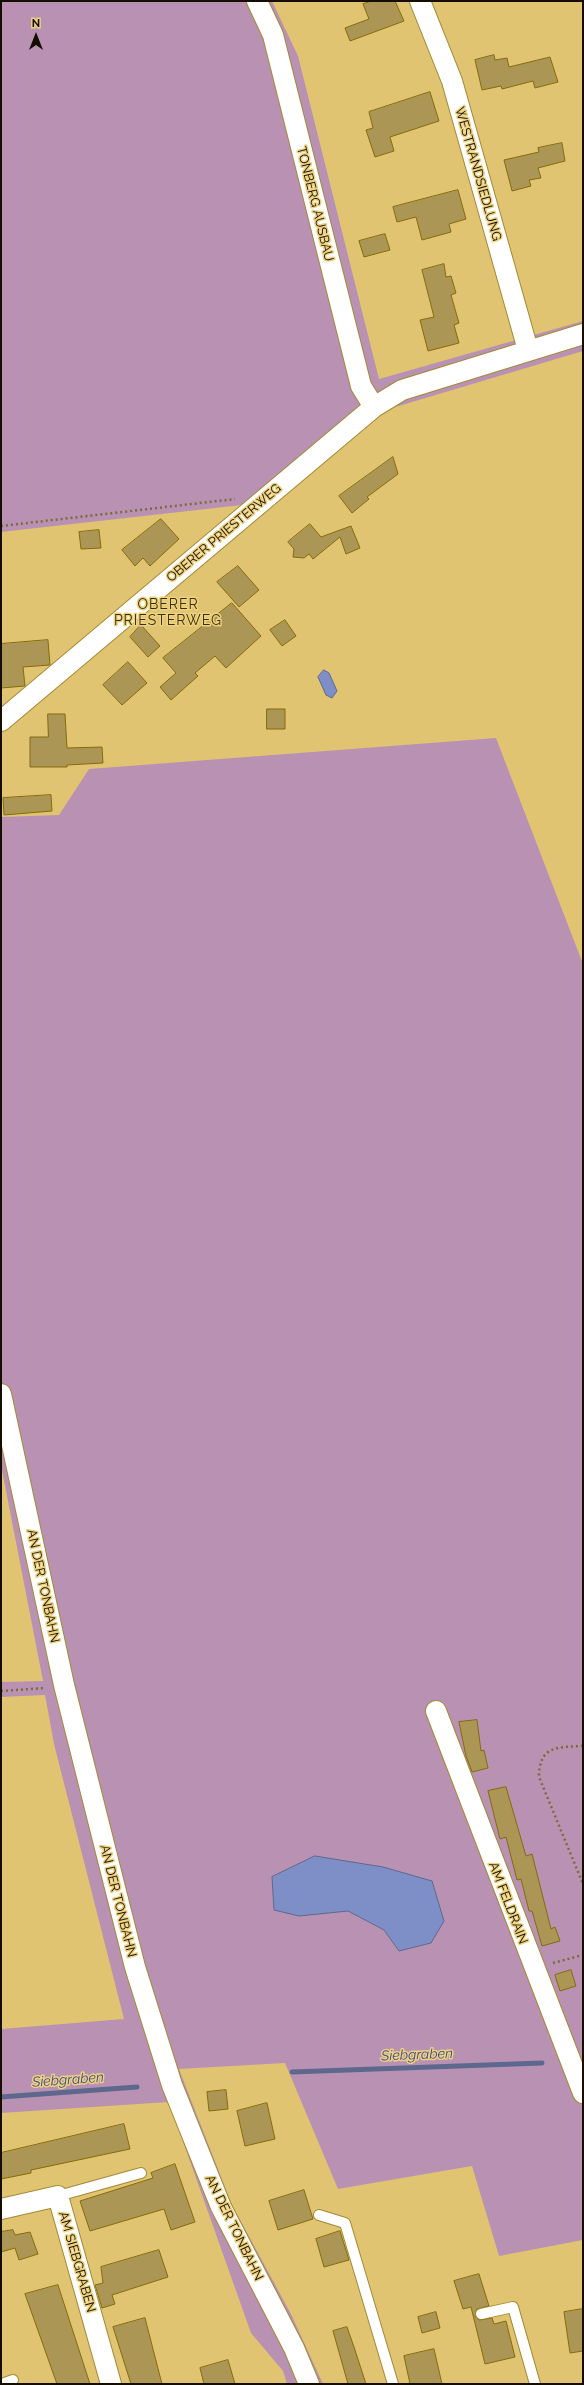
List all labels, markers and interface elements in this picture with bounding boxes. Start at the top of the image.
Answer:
north arrow [16,16,56,56]
text: N [32,17,40,30]
street label: WESTRANDSIEDLUNG [451,105,505,243]
street label: TONBERG AUSBAU [293,145,337,263]
street label: OBERER PRIESTERWEG [164,480,284,586]
district label: OBERER PRIESTERWEG [114,597,222,630]
street label: AN DER TONBAHN [23,1528,63,1644]
street label: AN DER TONBAHN [96,1843,140,1959]
street label: AM FELDRAIN [485,1860,531,1946]
water label: Siebgraben [381,2045,453,2065]
water label: Siebgraben [32,2069,104,2091]
street label: AN DER TONBAHN [202,2173,266,2283]
street label: AM SIEBGRABEN [55,2210,99,2314]

